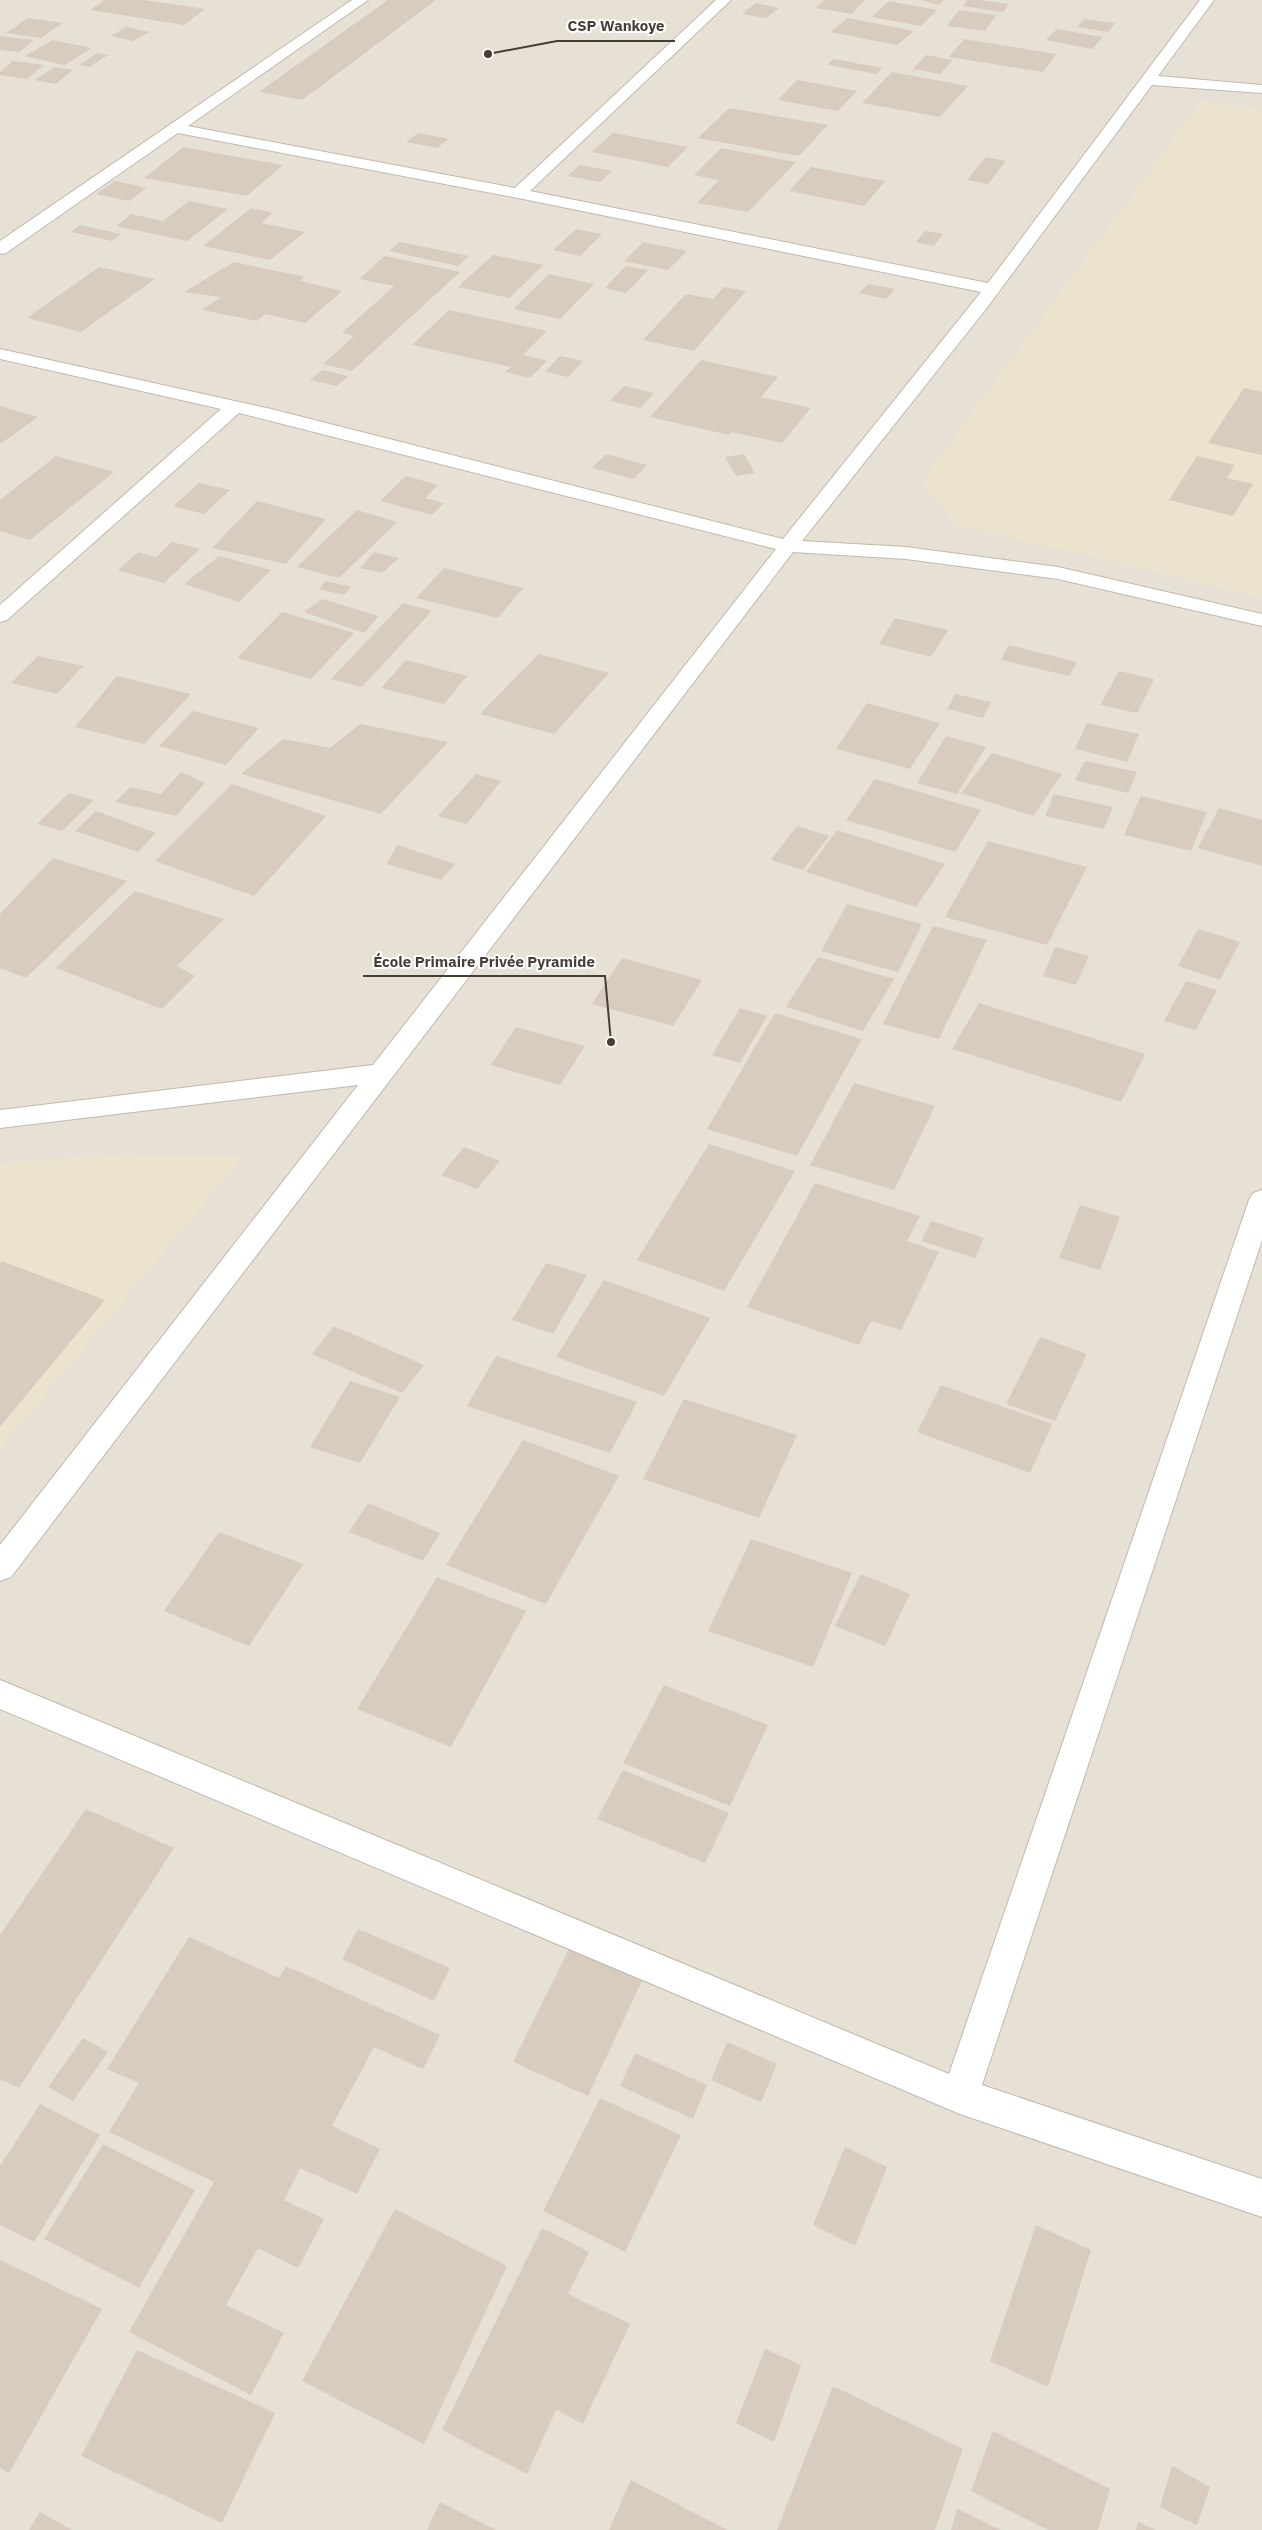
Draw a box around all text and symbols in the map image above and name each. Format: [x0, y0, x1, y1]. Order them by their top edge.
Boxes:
callout: CSP Wankoye [557, 11, 675, 41]
text: CSP Wankoye [567, 16, 665, 35]
callout: École Primaire Privée Pyramide [363, 946, 605, 976]
text: École Primaire Privée Pyramide [373, 952, 595, 971]

